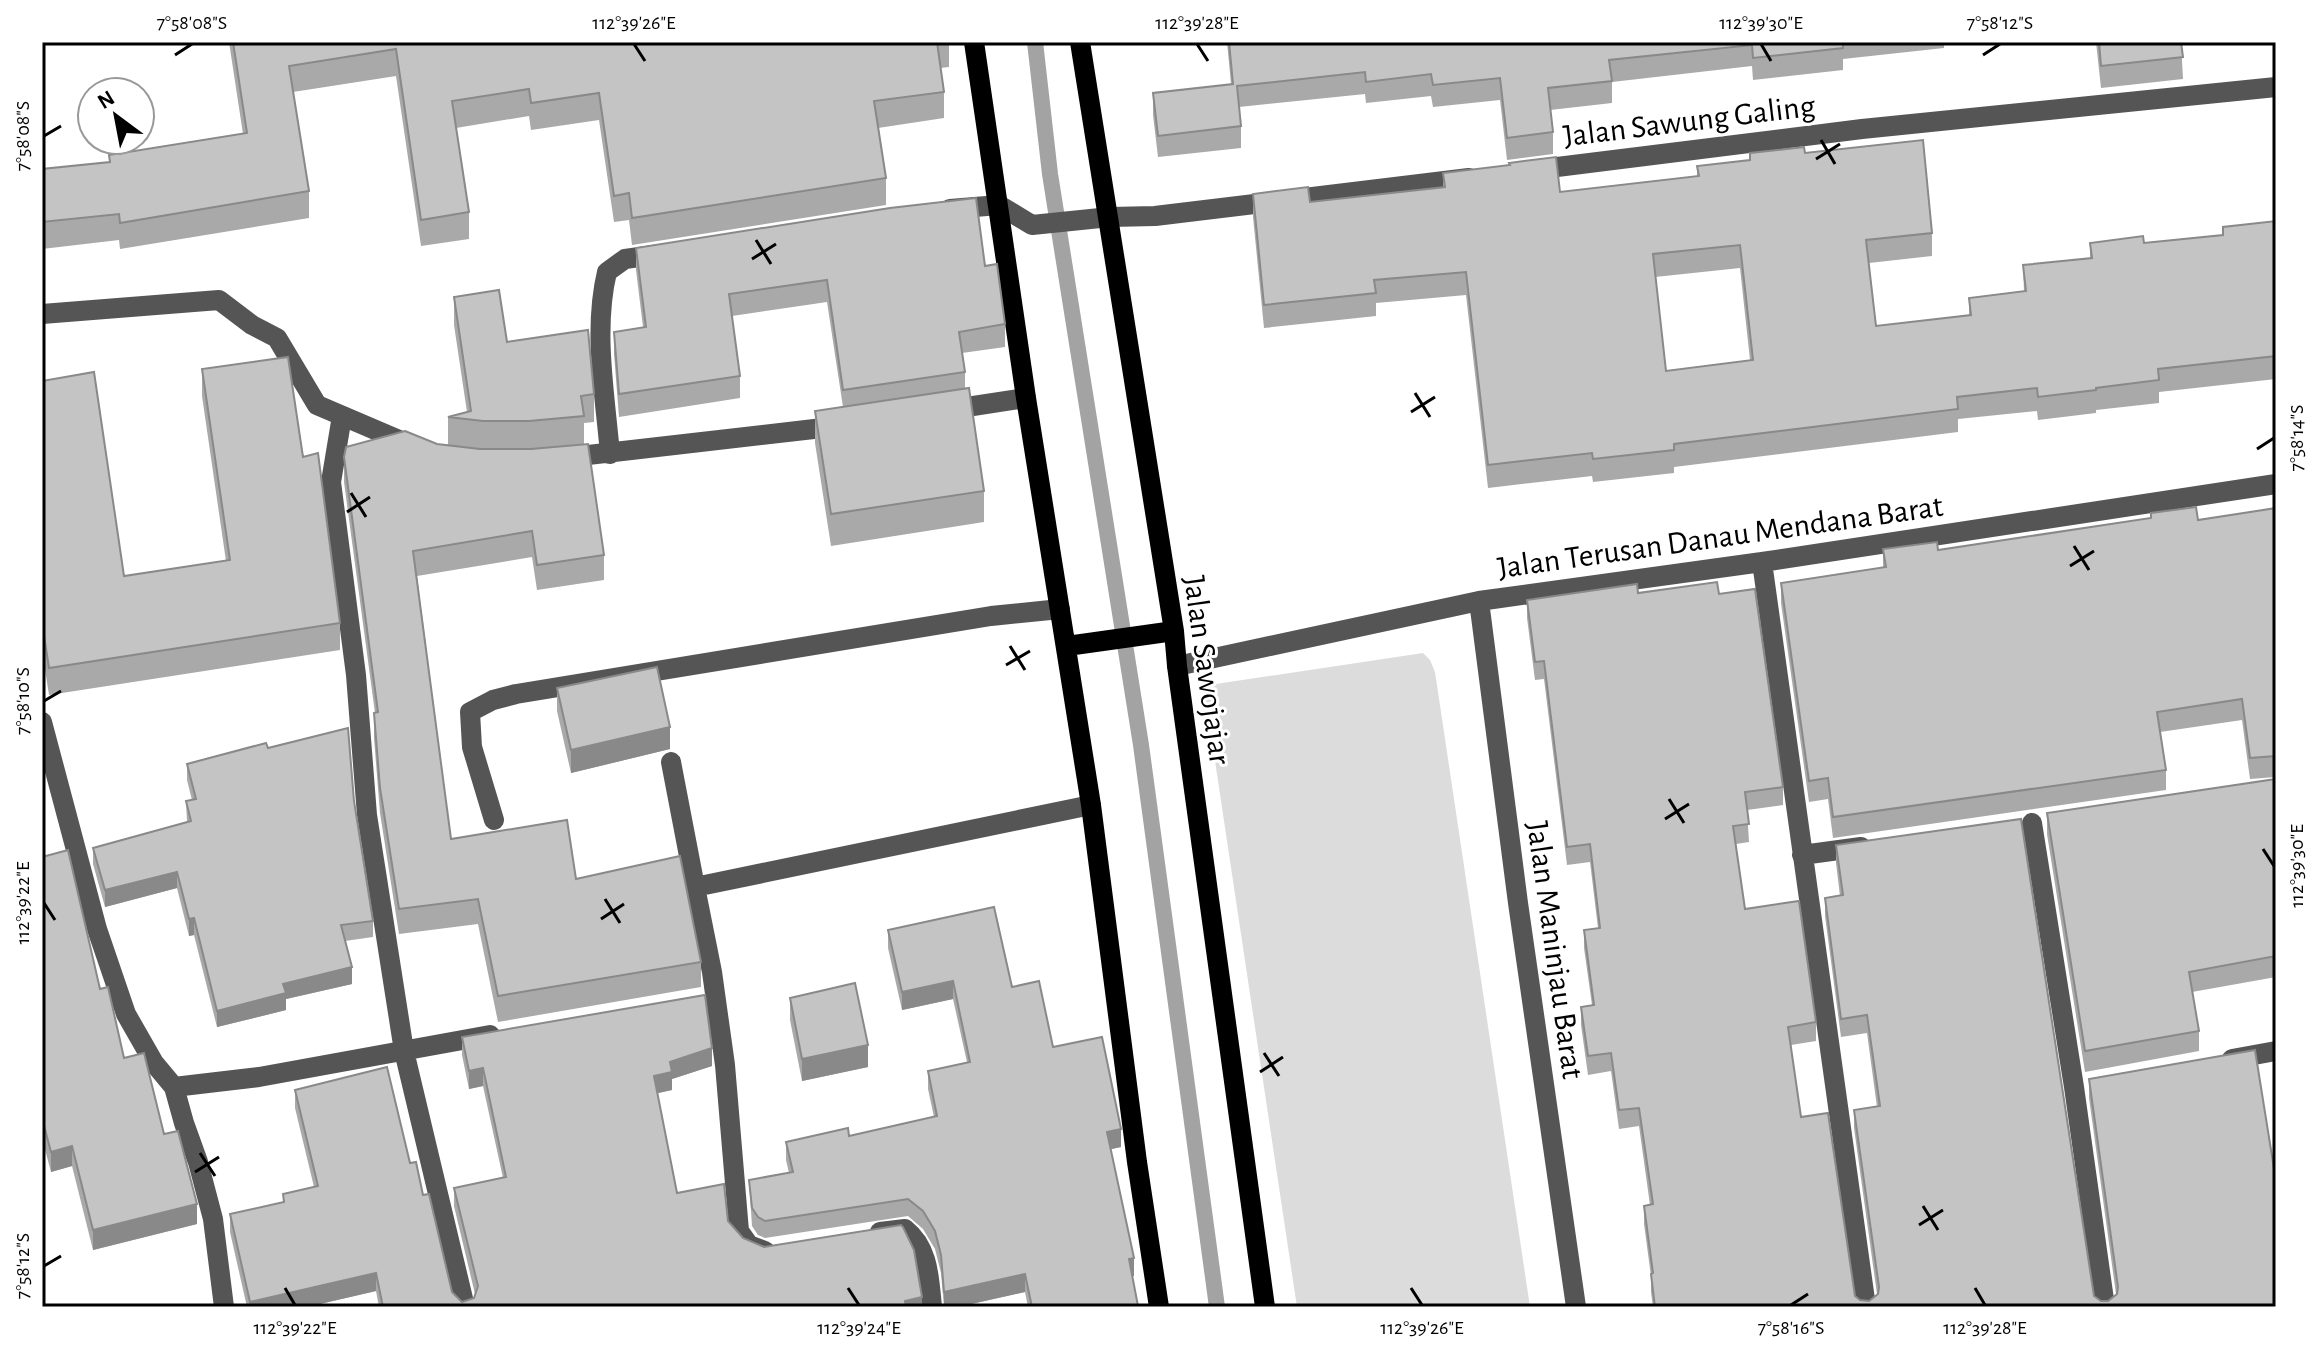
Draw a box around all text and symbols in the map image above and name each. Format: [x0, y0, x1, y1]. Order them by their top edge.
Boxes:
text: 7°58'08"S [157, 13, 227, 33]
text: 112°39'26"E [592, 13, 676, 33]
text: 112°39'28"E [1155, 13, 1239, 33]
text: 112°39'30"E [1719, 13, 1803, 33]
text: 7°58'12"S [1967, 13, 2033, 33]
north arrow [76, 76, 156, 156]
text: N [94, 87, 118, 113]
street label: Jalan Sawung Galing [1561, 90, 1817, 152]
text: 7°58'08"S [13, 101, 33, 171]
text: 7°58'14"S [2287, 405, 2307, 471]
street label: Jalan Terusan Danau Mendana Barat [1495, 490, 1945, 584]
street label: Jalan Sawojajar [1178, 574, 1236, 767]
text: 7°58'10"S [13, 667, 33, 735]
street label: Jalan Maninjau Barat [1521, 819, 1589, 1081]
text: 112°39'30"E [2287, 824, 2307, 908]
text: 112°39'22"E [13, 861, 33, 945]
text: 7°58'12"S [13, 1233, 33, 1299]
text: 112°39'22"E [253, 1318, 337, 1338]
text: 112°39'24"E [817, 1318, 901, 1338]
text: 112°39'26"E [1380, 1318, 1464, 1338]
text: 7°58'16"S [1758, 1318, 1824, 1338]
text: 112°39'28"E [1943, 1318, 2027, 1338]

